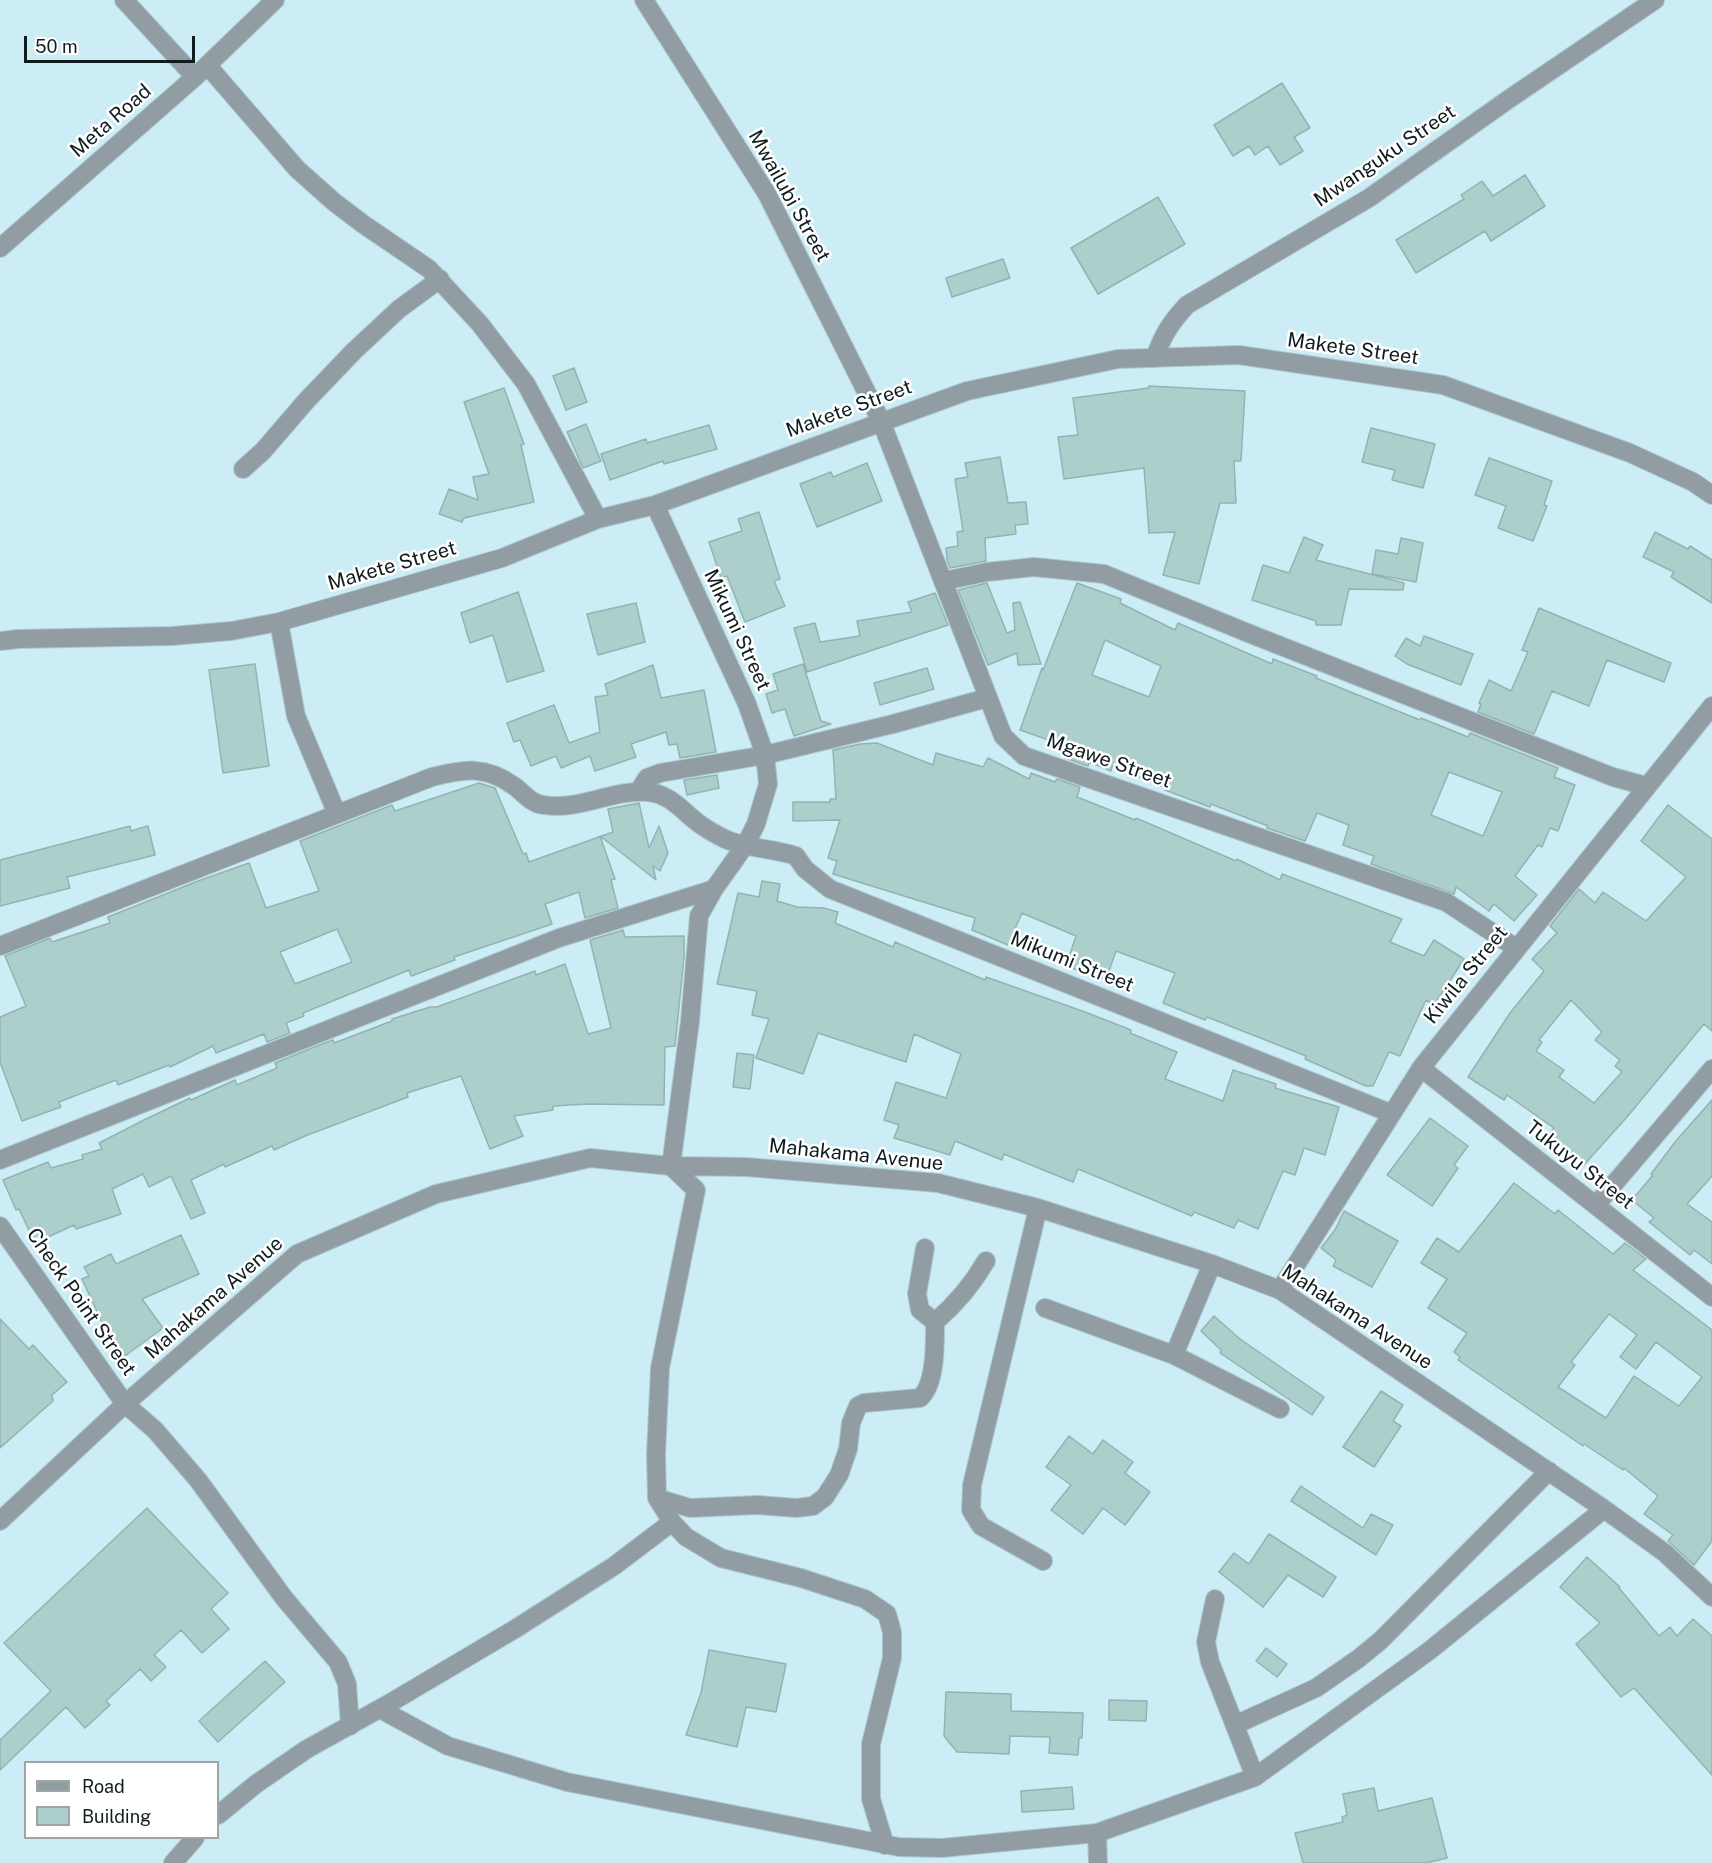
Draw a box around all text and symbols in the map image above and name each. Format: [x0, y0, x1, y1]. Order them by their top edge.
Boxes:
scale bar [27, 24, 198, 62]
text: 50 m [35, 36, 78, 57]
street label: Meta Road [66, 79, 156, 163]
street label: Mwanguku Street [1310, 100, 1460, 212]
street label: Mwailubi Street [743, 126, 835, 266]
street label: Makete Street [1286, 328, 1420, 370]
street label: Makete Street [783, 375, 915, 443]
street label: Makete Street [325, 536, 459, 596]
street label: Mikumi Street [698, 566, 776, 694]
street label: Mgawe Street [1043, 728, 1175, 794]
street label: Kiwila Street [1419, 921, 1513, 1029]
street label: Mikumi Street [1007, 926, 1137, 998]
street label: Tukuyu Street [1521, 1115, 1639, 1215]
street label: Mahakama Avenue [768, 1134, 944, 1176]
street label: Check Point Street [21, 1224, 141, 1380]
street label: Mahakama Avenue [140, 1231, 288, 1365]
street label: Mahakama Avenue [1277, 1259, 1437, 1375]
legend [24, 1761, 219, 1839]
text: Road [82, 1776, 125, 1797]
text: Building [82, 1806, 151, 1827]

